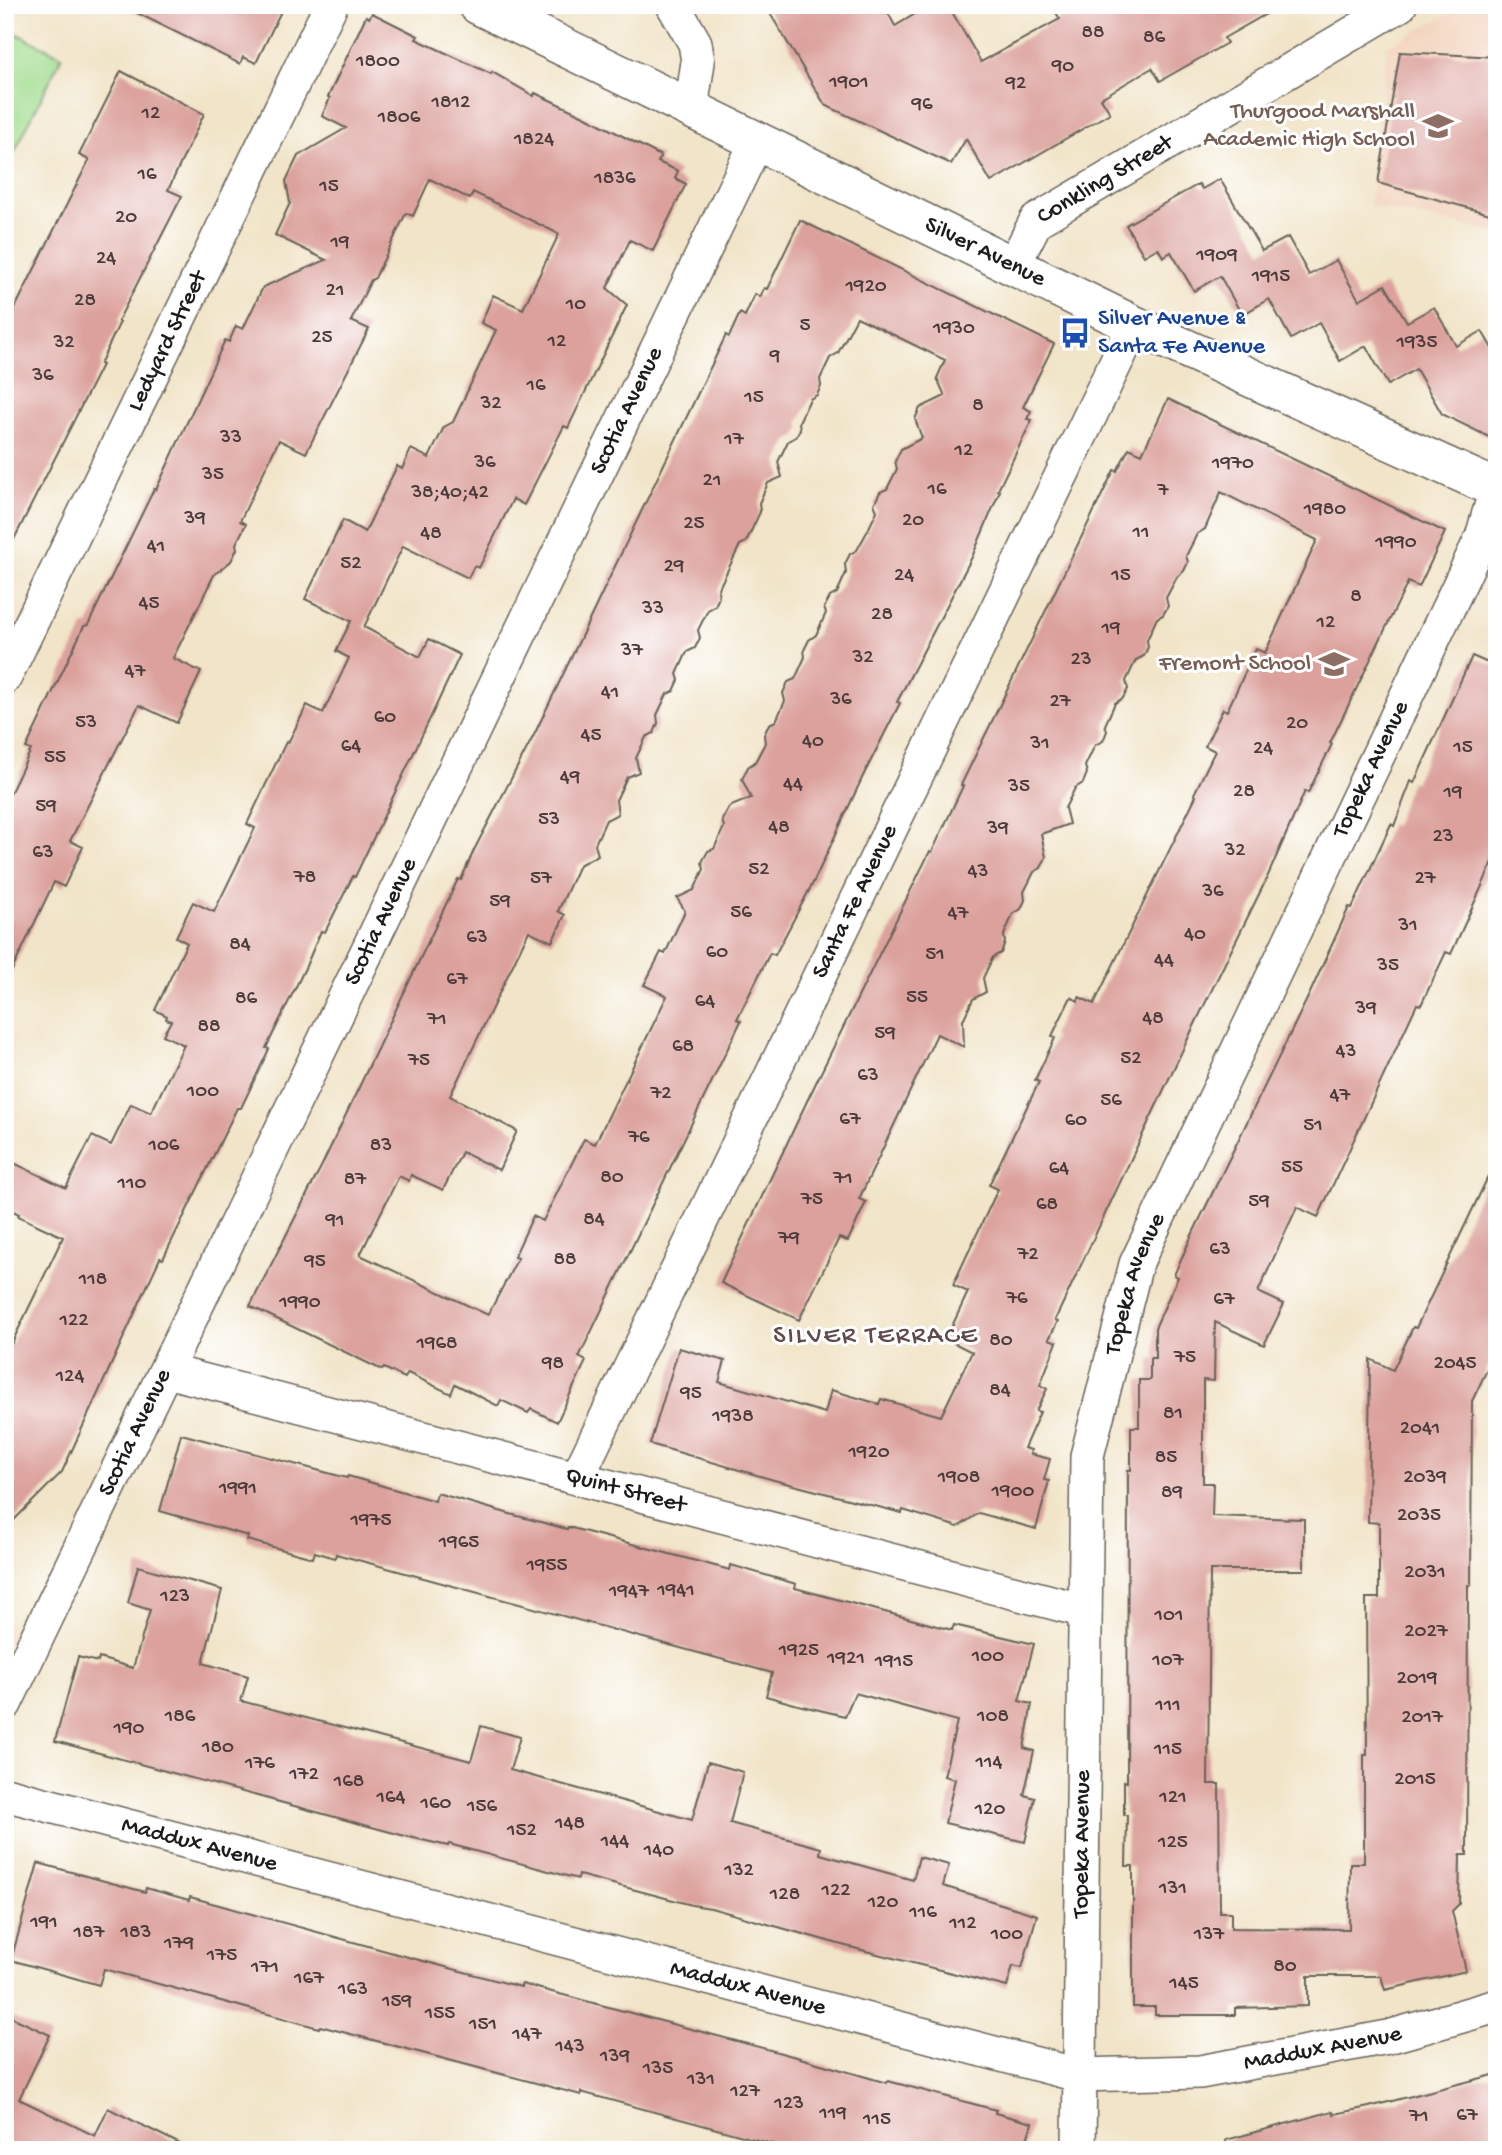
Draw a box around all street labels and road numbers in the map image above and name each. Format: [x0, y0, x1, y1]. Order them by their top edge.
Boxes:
street label: Conkling Street [1032, 127, 1180, 231]
street label: Silver Avenue [920, 211, 1051, 294]
street label: Ledyard Street [121, 264, 215, 416]
street label: Scotia Avenue [584, 342, 670, 479]
street label: Topeka Avenue [1326, 696, 1417, 844]
street label: Santa Fe Avenue [806, 820, 905, 983]
street label: Scotia Avenue [338, 853, 425, 990]
street label: Topeka Avenue [1098, 1208, 1173, 1360]
street label: Scotia Avenue [93, 1364, 179, 1501]
street label: Quint Street [562, 1461, 691, 1521]
street label: Topeka Avenue [1067, 1769, 1098, 1920]
street label: Maddux Avenue [118, 1811, 281, 1879]
street label: Maddux Avenue [667, 1954, 830, 2023]
street label: Maddux Avenue [1241, 2019, 1406, 2078]

